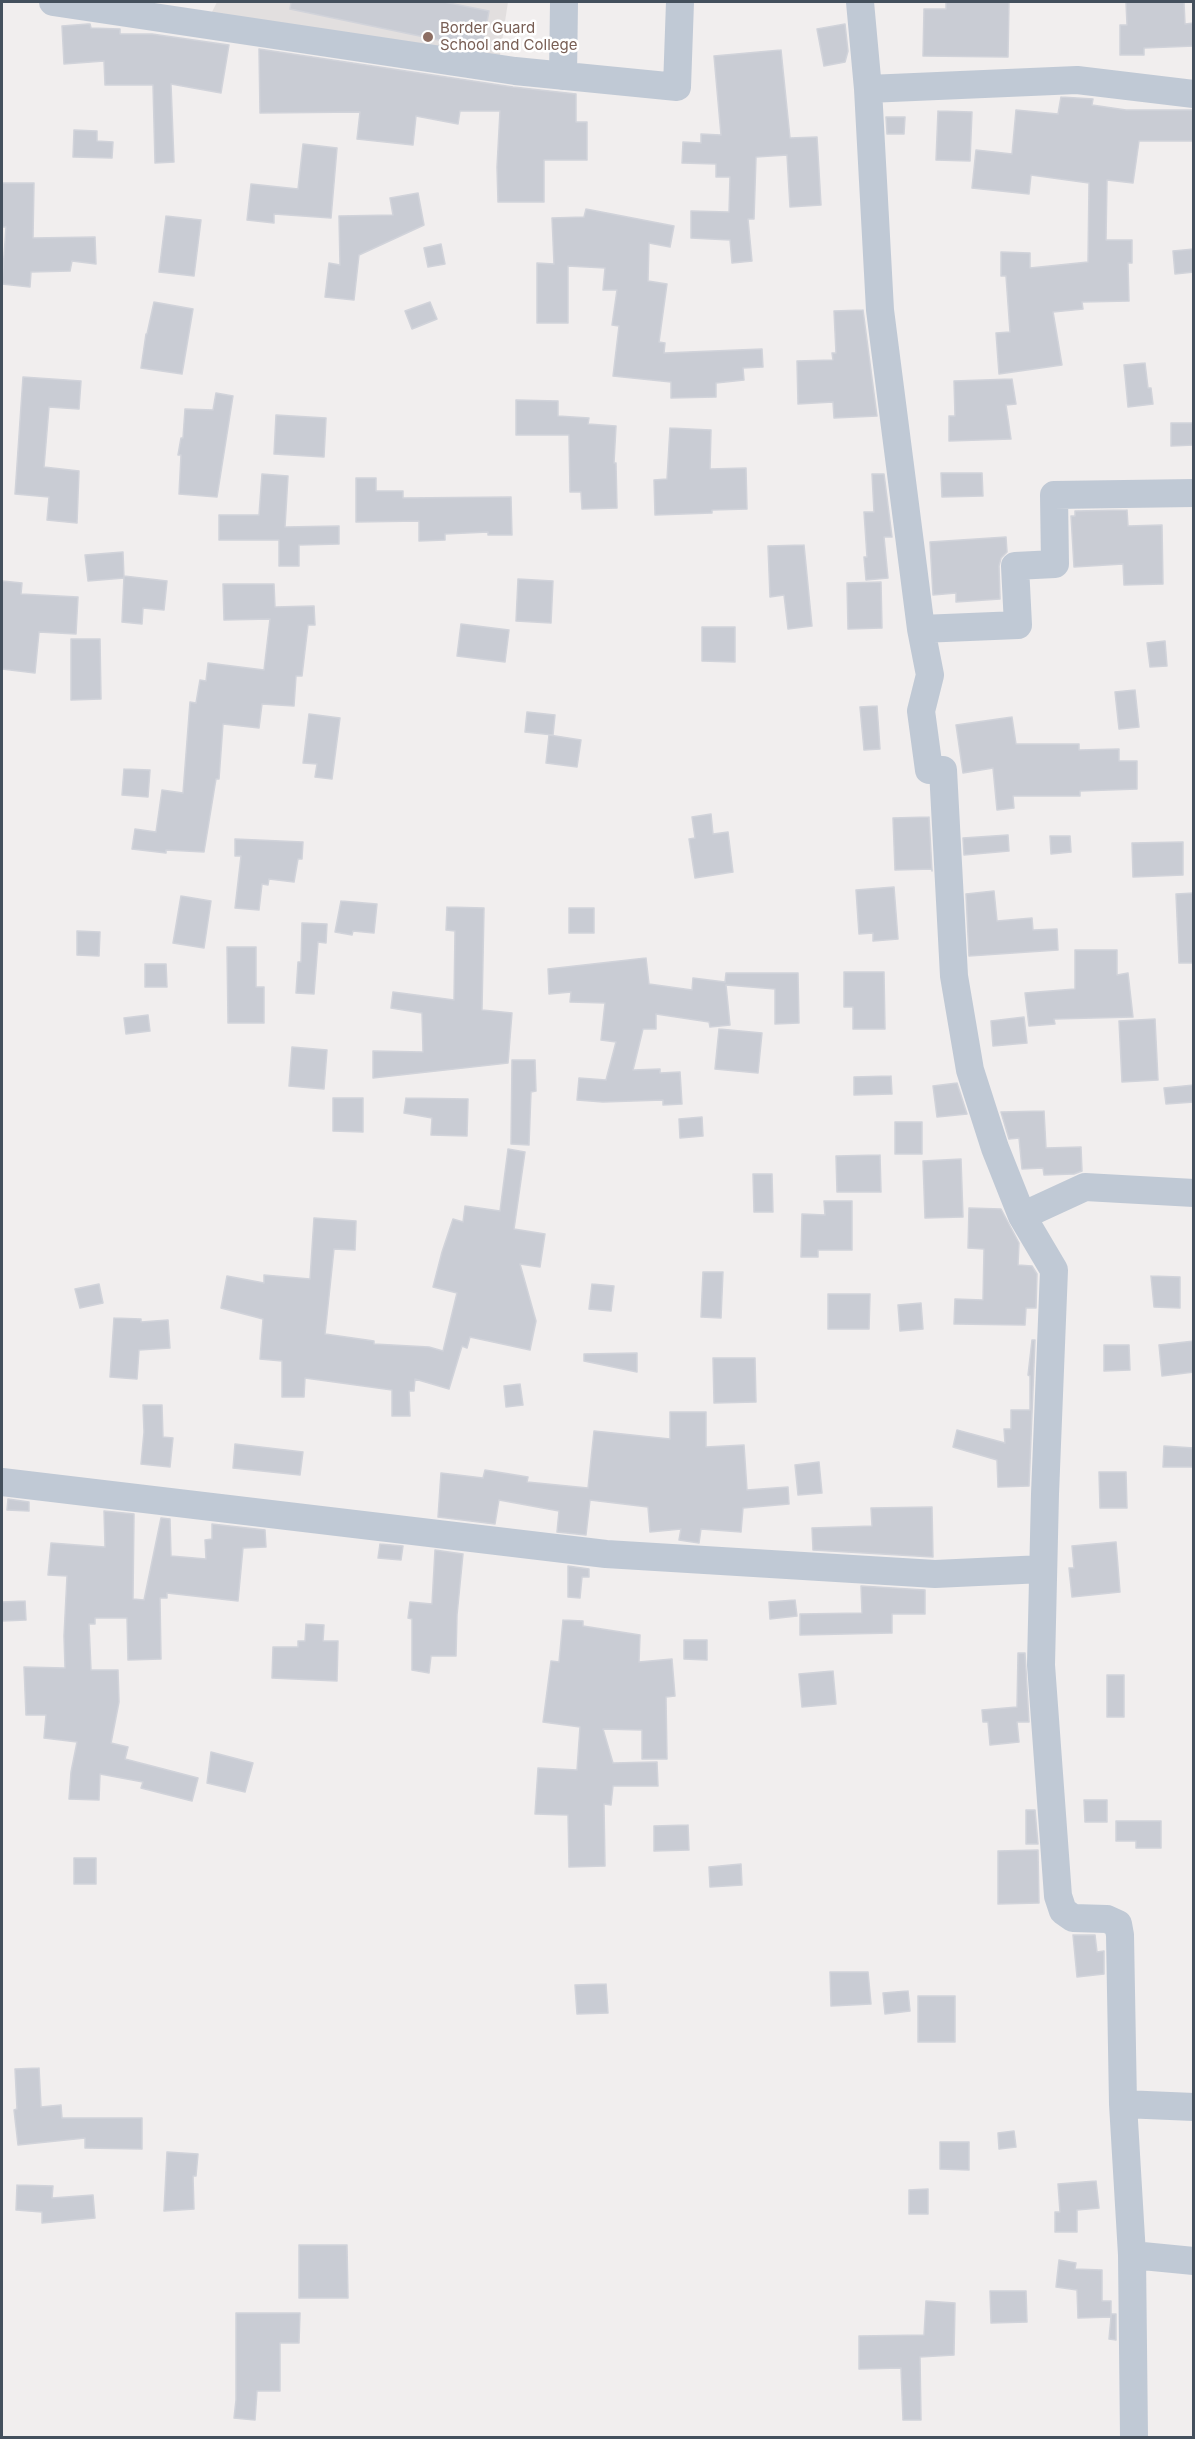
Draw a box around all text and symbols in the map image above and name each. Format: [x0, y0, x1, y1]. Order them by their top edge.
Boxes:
place label: Border Guard School and College [440, 19, 577, 54]
marker: Border Guard School and College [421, 30, 435, 44]

